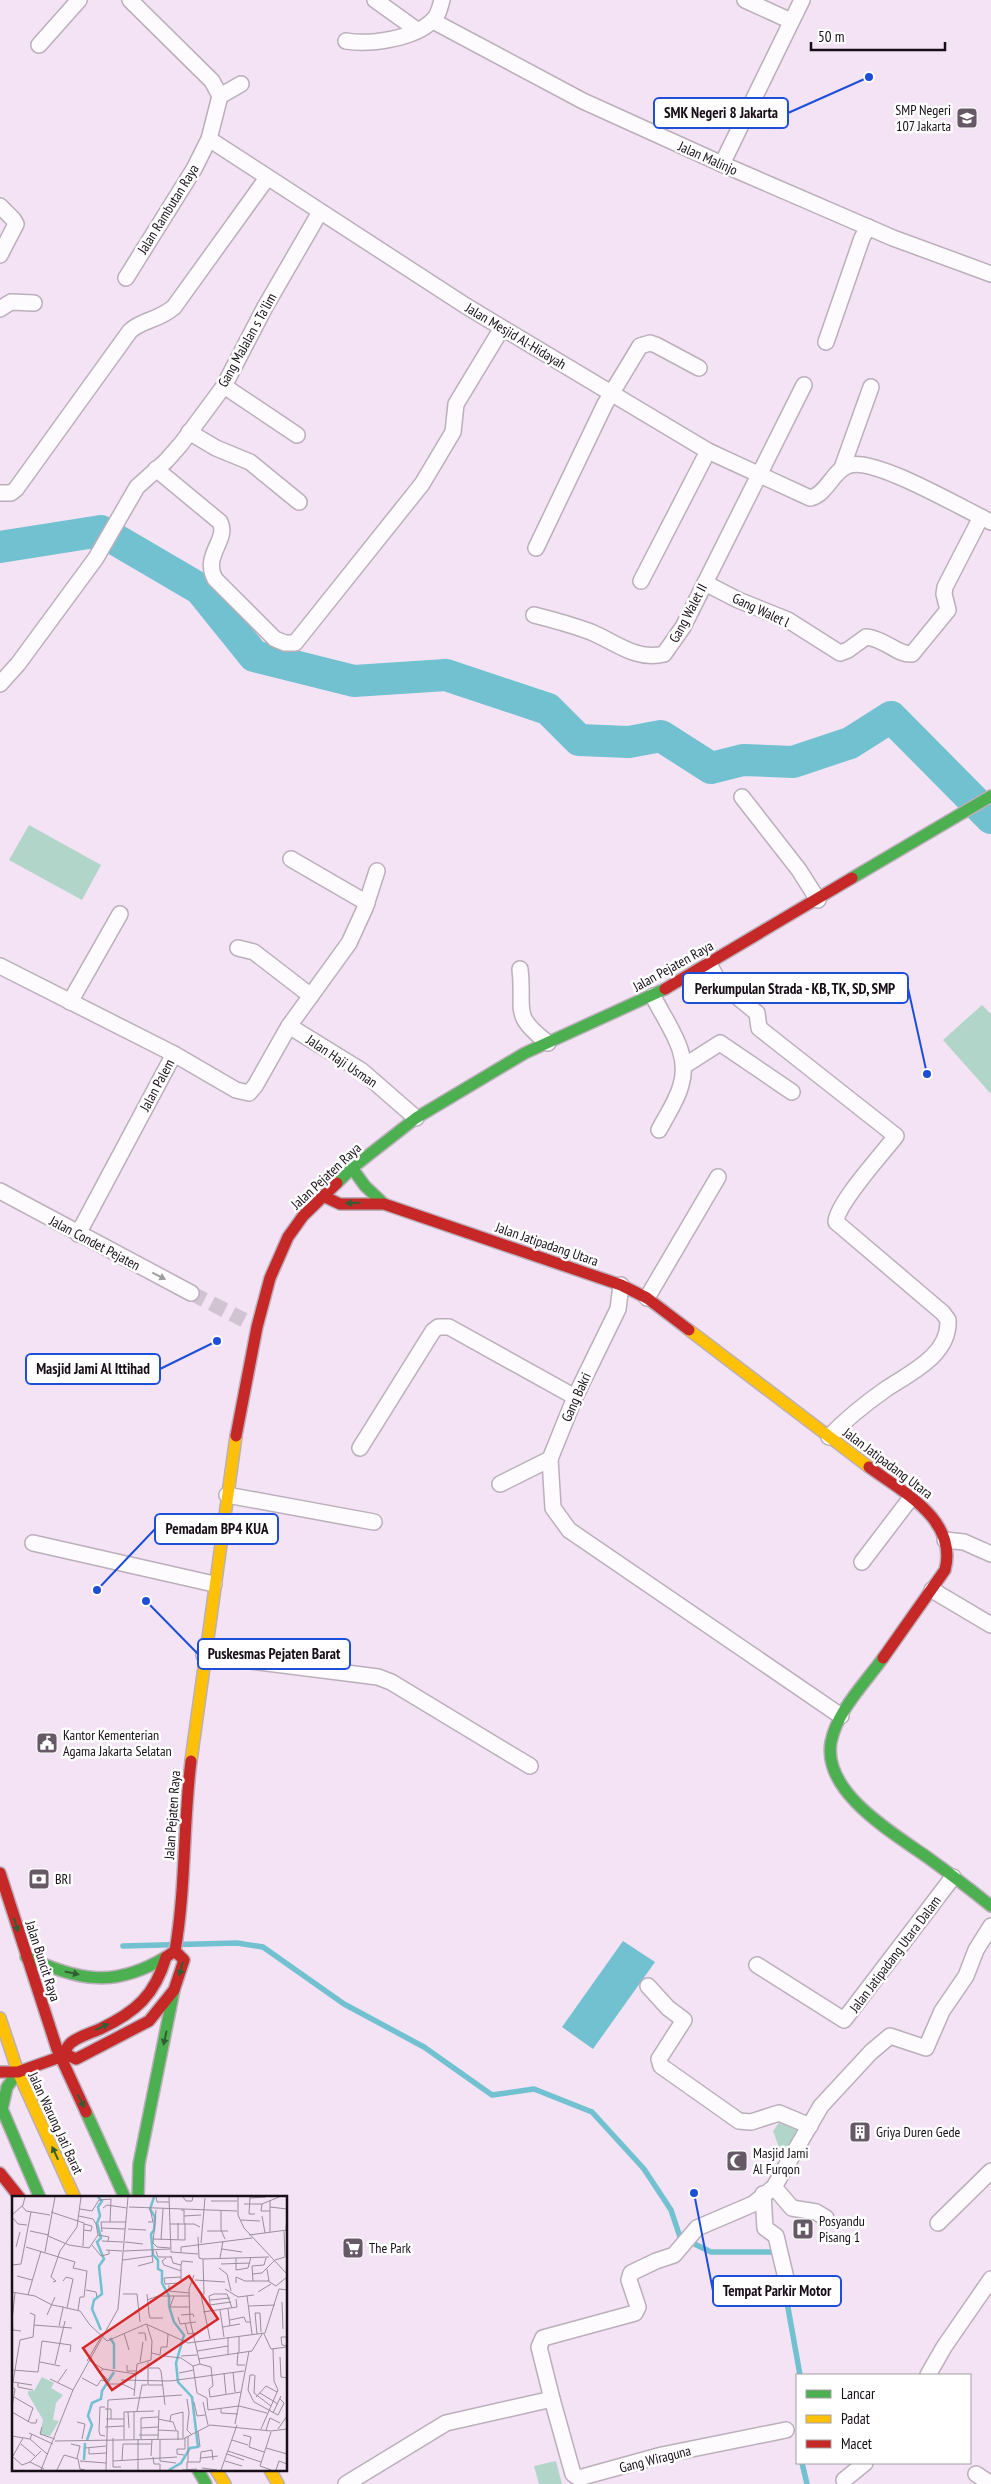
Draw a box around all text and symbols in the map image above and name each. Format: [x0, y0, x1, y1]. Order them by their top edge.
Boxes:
scale bar [811, 20, 945, 52]
text: 50 m [818, 27, 844, 46]
callout: SMK Negeri 8 Jakarta [654, 98, 788, 128]
place label: SMP Negeri 107 Jakarta [895, 101, 951, 135]
text: SMK Negeri 8 Jakarta [664, 103, 778, 122]
school or university icon: SMP Negeri 107 Jakarta [955, 106, 979, 130]
street label: Jalan Malinjo [675, 137, 740, 179]
street label: Jalan Rambutan Raya [133, 161, 203, 258]
street label: Gang MaJalan s Ta'lim [214, 290, 280, 390]
street label: Jalan Mesjid Al-Hidayah [462, 298, 570, 373]
street label: Gang Walet II [665, 580, 711, 646]
street label: Gang Walet l [730, 589, 793, 631]
street label: Jalan Pejaten Raya [629, 937, 716, 996]
callout: Perkumpulan Strada - KB, TK, SD, SMP [683, 973, 908, 1003]
text: Perkumpulan Strada - KB, TK, SD, SMP [695, 979, 895, 998]
street label: Jalan Haji Usman [302, 1030, 381, 1091]
street label: Jalan Palem [135, 1056, 178, 1115]
street label: Jalan Pejaten Raya [287, 1139, 365, 1214]
one-way arrow [344, 1200, 360, 1208]
street label: Jalan Condet Pejaten [46, 1211, 143, 1274]
street label: Jalan Jatipadang Utara [492, 1218, 601, 1270]
one-way arrow [152, 1272, 166, 1280]
callout: Masjid Jami Al Ittihad [26, 1354, 160, 1384]
text: Masjid Jami Al Ittihad [36, 1359, 150, 1378]
street label: Gang Bakri [557, 1370, 595, 1424]
street label: Jalan Jatipadang Utara [839, 1423, 936, 1503]
callout: Pemadam BP4 KUA [155, 1514, 278, 1544]
text: Pemadam BP4 KUA [166, 1519, 269, 1538]
callout: Puskesmas Pejaten Barat [198, 1639, 350, 1669]
text: Puskesmas Pejaten Barat [208, 1644, 341, 1663]
place label: Kantor Kementerian Agama Jakarta Selatan [63, 1726, 172, 1760]
public building icon: Kantor Kementerian Agama Jakarta Selatan [35, 1731, 59, 1755]
street label: Jalan Pejaten Raya [160, 1770, 184, 1861]
bank icon: BRI [27, 1867, 51, 1891]
place label: BRI [55, 1870, 72, 1888]
street label: Jalan Jatipadang Utara Dalam [845, 1892, 945, 2017]
street label: Jalan Buncit Raya [21, 1917, 65, 2004]
one-way arrow [13, 1918, 21, 1933]
one-way arrow [177, 1962, 185, 1977]
one-way arrow [65, 1969, 80, 1977]
one-way arrow [95, 2023, 110, 2032]
one-way arrow [161, 2031, 169, 2046]
street label: Jalan Warung Jati Barat [24, 2068, 88, 2177]
one-way arrow [77, 2093, 85, 2108]
building icon: Griya Duren Gede [848, 2120, 872, 2144]
place label: Griya Duren Gede [876, 2123, 960, 2141]
place label: Masjid Jami Al Furqon [753, 2144, 808, 2178]
one-way arrow [50, 2146, 58, 2160]
mosque icon: Masjid Jami Al Furqon [725, 2149, 749, 2173]
inset map [12, 2196, 288, 2472]
place label: Posyandu Pisang 1 [819, 2212, 865, 2246]
hospital icon: Posyandu Pisang 1 [791, 2217, 815, 2241]
supermarket icon: The Park [341, 2236, 365, 2260]
place label: The Park [369, 2239, 412, 2257]
callout: Tempat Parkir Motor [713, 2276, 841, 2306]
text: Tempat Parkir Motor [723, 2281, 832, 2300]
legend [796, 2374, 971, 2464]
text: Lancar [841, 2384, 876, 2403]
text: Padat [841, 2409, 870, 2428]
text: Macet [841, 2434, 872, 2453]
street label: Gang Wiraguna [617, 2441, 693, 2477]

